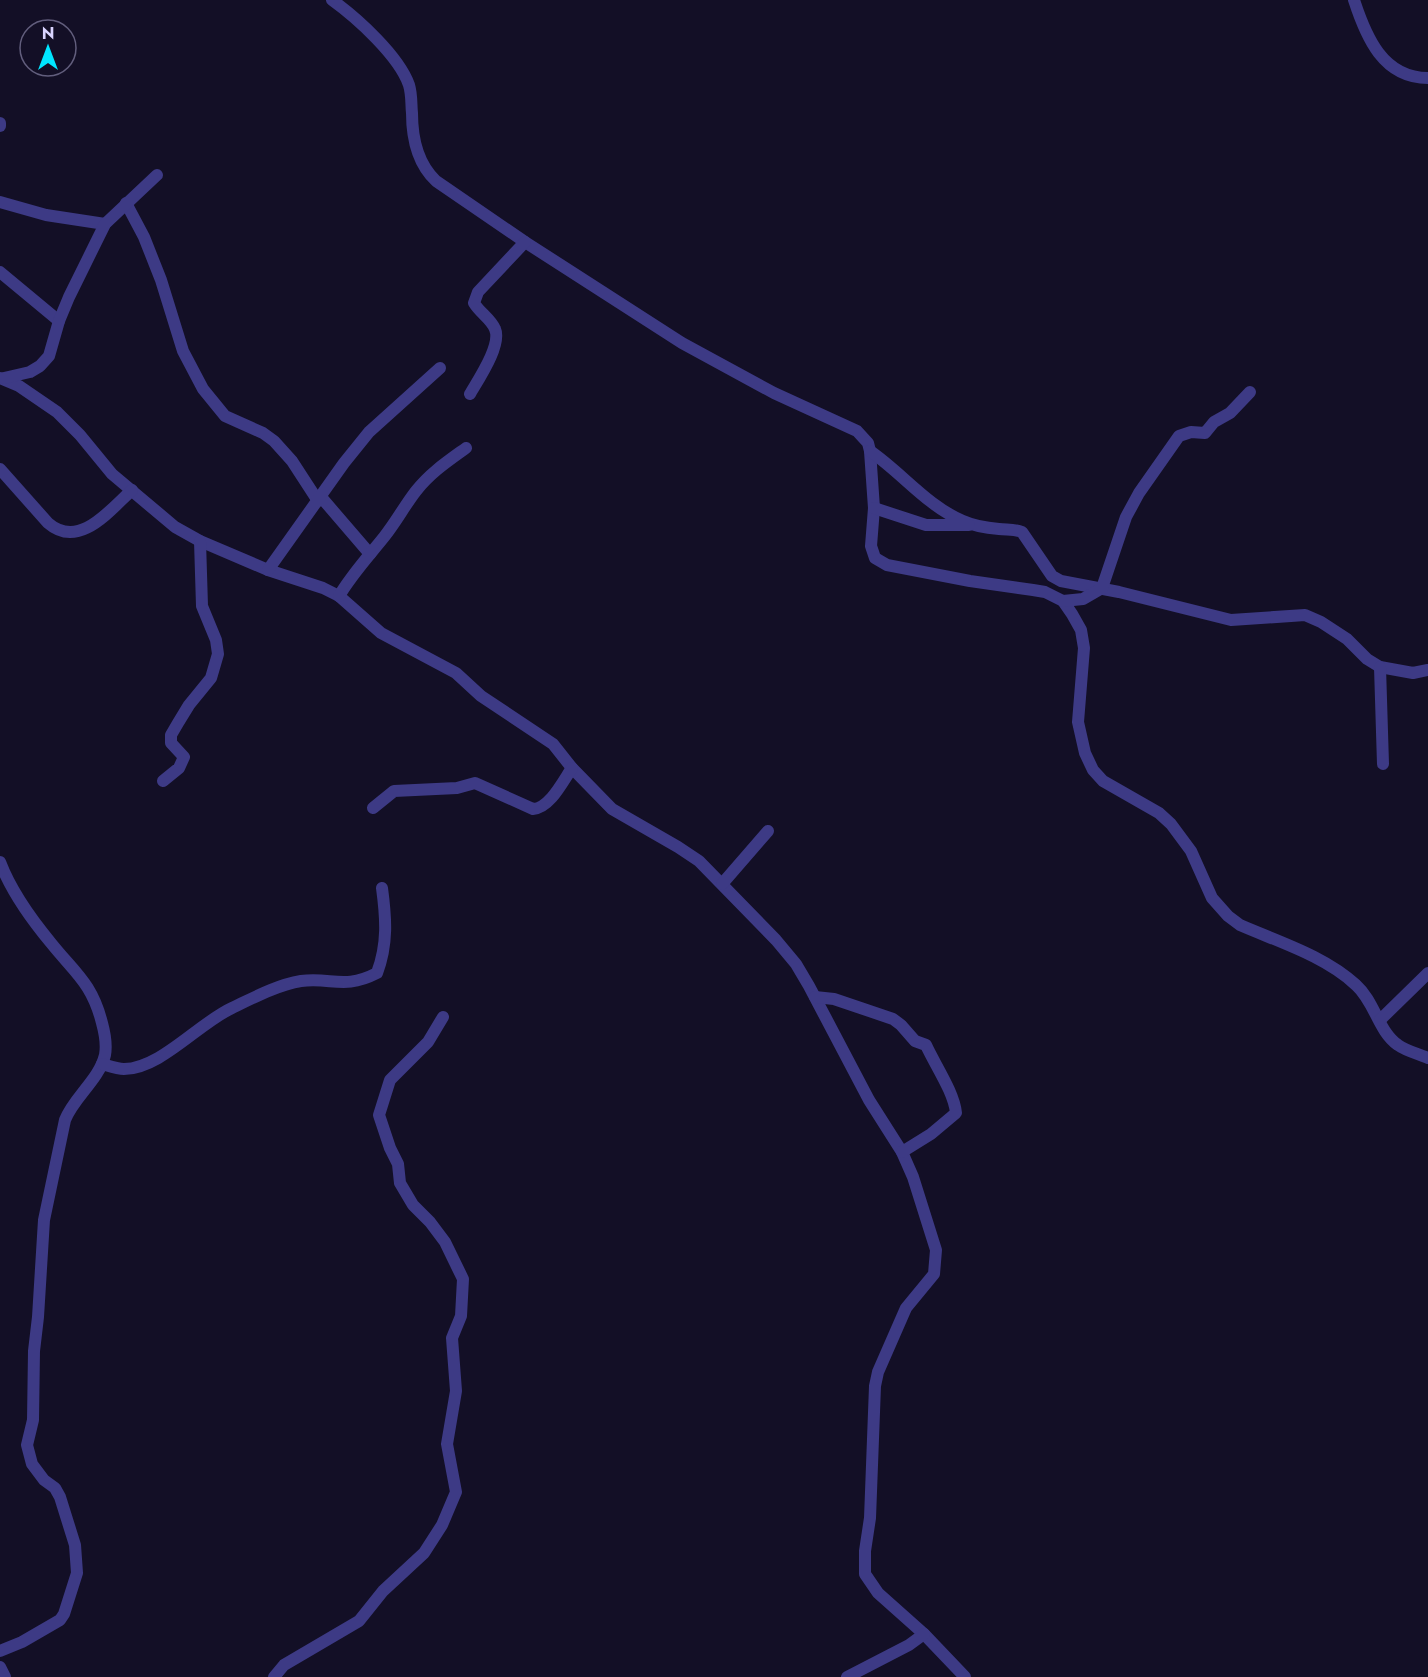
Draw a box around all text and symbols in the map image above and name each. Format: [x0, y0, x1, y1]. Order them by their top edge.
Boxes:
north arrow [18, 18, 78, 78]
text: N [42, 22, 54, 45]

